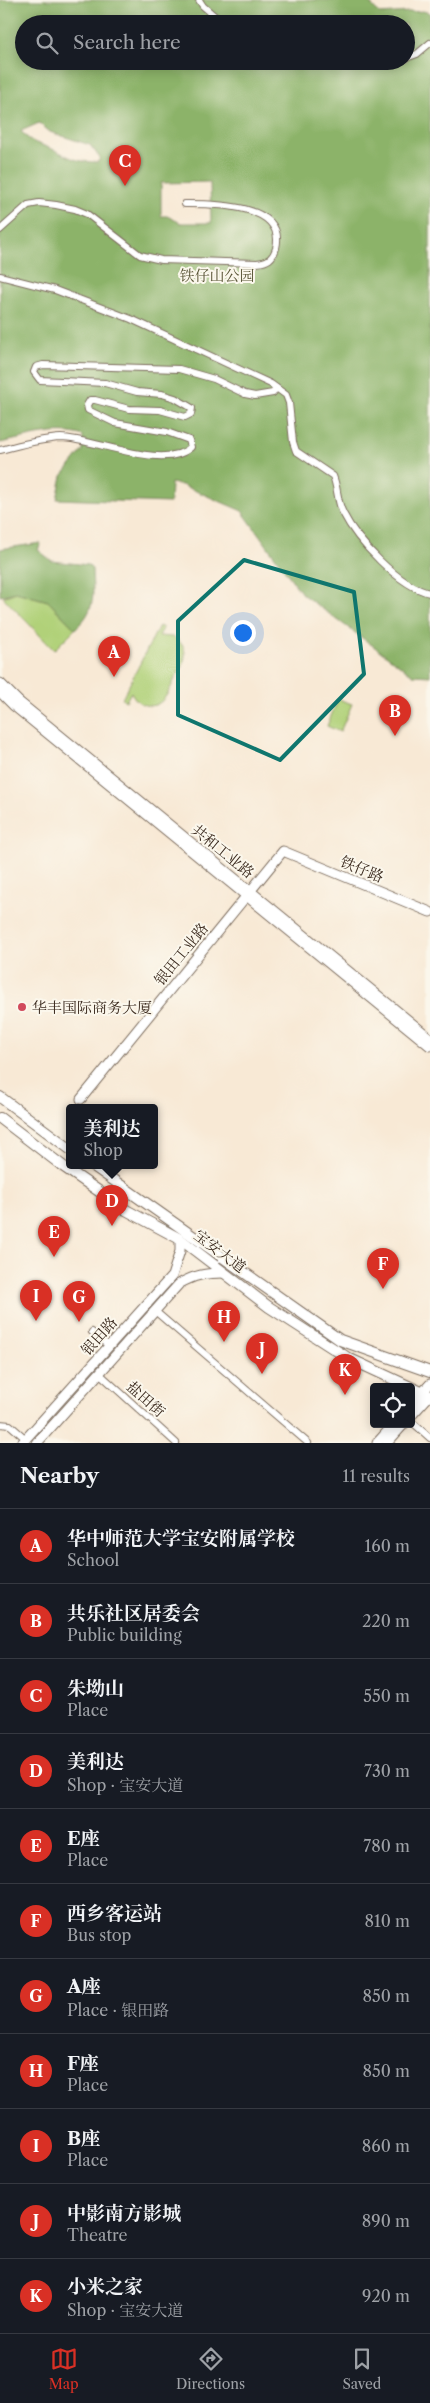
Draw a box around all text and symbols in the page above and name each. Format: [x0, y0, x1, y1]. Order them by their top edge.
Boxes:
search box [15, 15, 415, 70]
icon: search [33, 29, 61, 57]
text: Search here [73, 31, 181, 54]
pin: C [109, 145, 141, 186]
park label: 铁仔山公园 [179, 266, 255, 285]
your location [230, 620, 256, 646]
pin: A [98, 636, 130, 677]
pin: B [379, 695, 411, 736]
street label: 共和工业路 [188, 820, 258, 882]
street label: 铁仔路 [338, 852, 386, 886]
street label: 银田工业路 [150, 919, 212, 989]
place label: 华丰国际商务大厦 [32, 998, 152, 1017]
marker: 华丰国际商务大厦 [16, 1001, 28, 1013]
popup [66, 1104, 158, 1169]
text: 美利达 [83, 1117, 141, 1140]
text: Shop [83, 1140, 123, 1160]
pin: D [96, 1185, 128, 1226]
pin: E [38, 1216, 70, 1257]
street label: 宝安大道 [190, 1225, 250, 1277]
pin: F [367, 1248, 399, 1289]
pin: I [20, 1280, 52, 1321]
pin: G [63, 1281, 95, 1322]
pin: H [208, 1301, 240, 1342]
street label: 银田路 [77, 1313, 121, 1359]
pin: J [246, 1333, 278, 1374]
pin: K [329, 1354, 361, 1395]
street label: 盐田街 [123, 1377, 169, 1421]
map controls [370, 1383, 415, 1428]
button: locate [370, 1383, 415, 1428]
text: Nearby [20, 1463, 99, 1488]
text: 11 results [343, 1466, 410, 1486]
text: 华中师范大学宝安附属学校 [67, 1527, 295, 1550]
text: A [30, 1536, 42, 1556]
text: 160 m [365, 1536, 410, 1556]
text: School [67, 1550, 119, 1570]
text: 共乐社区居委会 [67, 1602, 200, 1625]
text: B [30, 1611, 42, 1631]
text: 220 m [362, 1611, 410, 1631]
text: Public building [67, 1625, 182, 1645]
text: 朱坳山 [67, 1677, 124, 1700]
text: C [30, 1686, 42, 1706]
text: 550 m [363, 1686, 410, 1706]
text: Place [67, 1700, 108, 1720]
text: 美利达 [67, 1750, 124, 1773]
text: D [29, 1761, 43, 1781]
text: 730 m [364, 1761, 410, 1781]
text: Shop · 宝安大道 [67, 1775, 183, 1795]
text: E座 [67, 1827, 100, 1850]
text: E [30, 1836, 42, 1856]
text: 780 m [363, 1836, 410, 1856]
text: Place [67, 1850, 108, 1870]
text: 西乡客运站 [67, 1902, 162, 1925]
text: F [31, 1911, 41, 1931]
text: 810 m [364, 1911, 410, 1931]
text: Bus stop [67, 1925, 131, 1945]
text: A座 [67, 1975, 101, 1998]
text: G [29, 1986, 43, 2006]
text: 850 m [363, 1986, 410, 2006]
text: Place · 银田路 [67, 2000, 169, 2020]
text: F座 [67, 2052, 99, 2075]
text: H [29, 2061, 43, 2081]
text: 850 m [363, 2061, 410, 2081]
text: Place [67, 2075, 108, 2095]
text: B座 [67, 2127, 100, 2150]
text: I [33, 2136, 39, 2156]
text: 860 m [362, 2136, 410, 2156]
text: Place [67, 2150, 108, 2170]
text: 中影南方影城 [67, 2202, 181, 2225]
text: J [33, 2211, 39, 2231]
text: 890 m [362, 2211, 410, 2231]
text: Theatre [67, 2225, 128, 2245]
text: 小米之家 [67, 2275, 143, 2298]
text: K [30, 2286, 42, 2306]
text: 920 m [362, 2286, 410, 2306]
text: Shop · 宝安大道 [67, 2300, 183, 2320]
tab: Map [49, 2345, 79, 2393]
tab: Directions [176, 2345, 245, 2393]
tab: Saved [342, 2345, 381, 2393]

